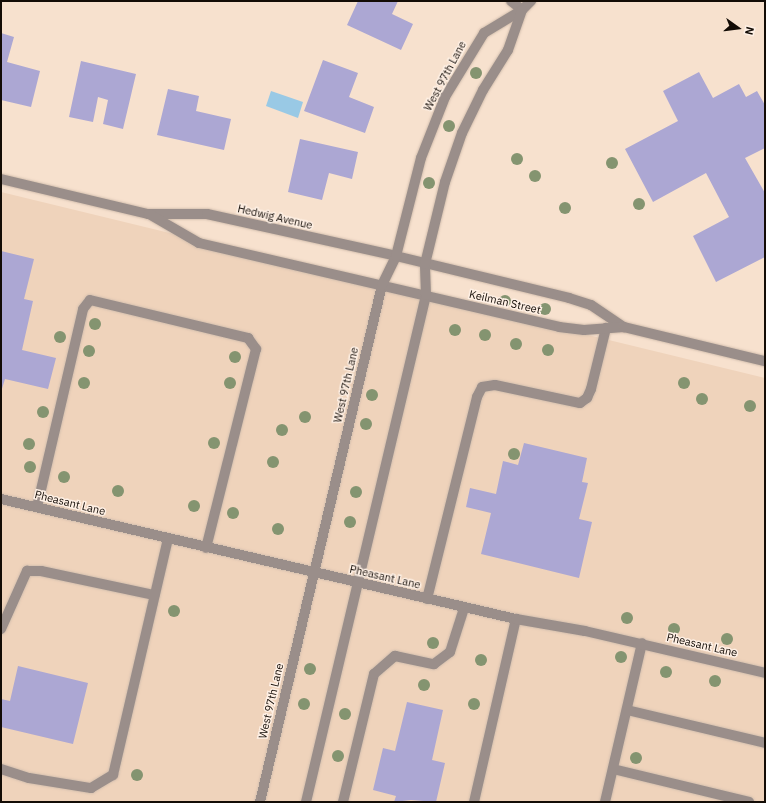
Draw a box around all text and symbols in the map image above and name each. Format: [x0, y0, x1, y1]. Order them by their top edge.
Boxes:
north arrow [718, 8, 758, 48]
text: N [742, 25, 757, 36]
street label: West 97th Lane [421, 39, 469, 113]
street label: Hedwig Avenue [236, 202, 314, 232]
street label: Keilman Street [468, 287, 542, 317]
street label: West 97th Lane [331, 346, 361, 424]
street label: Pheasant Lane [33, 488, 107, 518]
street label: Pheasant Lane [348, 562, 422, 592]
street label: Pheasant Lane [665, 630, 739, 660]
street label: West 97th Lane [256, 662, 286, 740]

